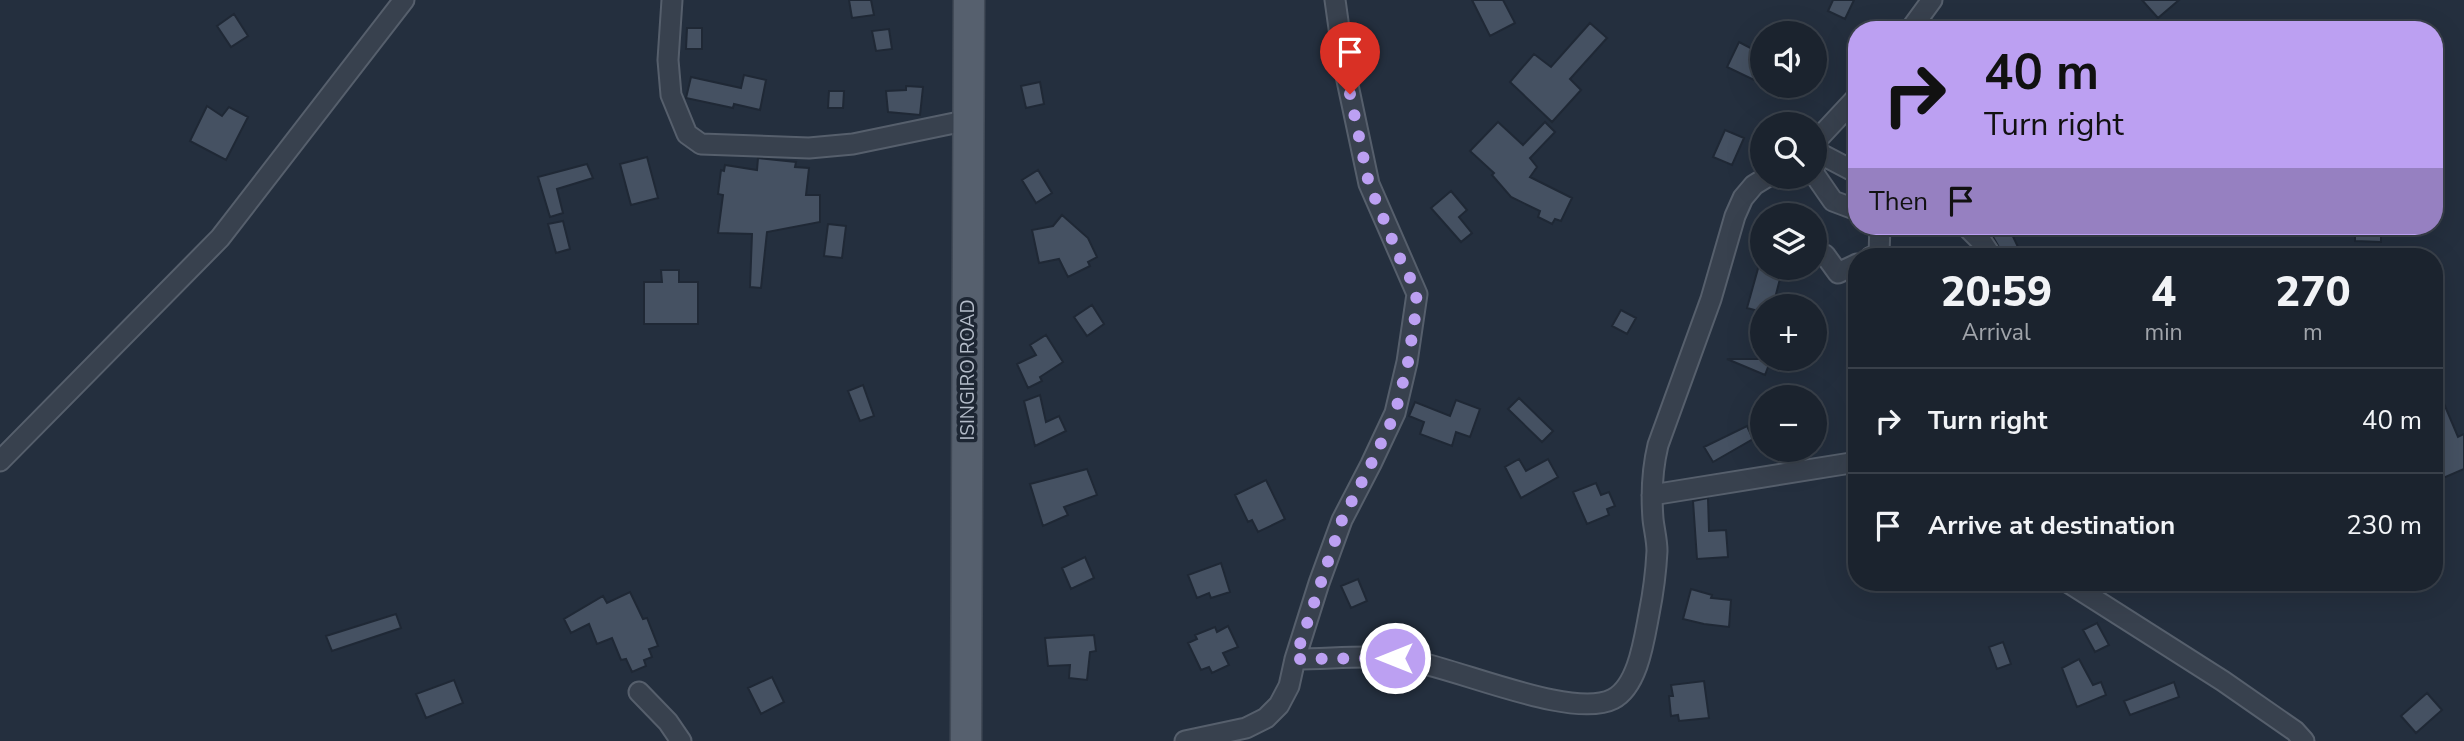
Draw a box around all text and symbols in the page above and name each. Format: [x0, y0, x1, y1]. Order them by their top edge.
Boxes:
map controls [1750, 21, 1827, 462]
button: sound [1750, 21, 1827, 98]
pin [1320, 22, 1380, 94]
icon: arrive [1331, 33, 1369, 71]
text: 40 m [1984, 39, 2099, 106]
icon: right [1869, 49, 1960, 140]
text: Turn right [1984, 103, 2124, 146]
button: search [1750, 112, 1827, 189]
icon: arrive [1942, 182, 1980, 220]
text: Then [1869, 184, 1928, 219]
button: layers [1750, 203, 1827, 280]
text: 20:59 [1940, 264, 2052, 321]
text: 4 [2151, 264, 2176, 321]
text: 270 [2275, 264, 2351, 321]
button: + [1750, 294, 1827, 371]
street label: ISINGIRO ROAD [955, 299, 981, 441]
text: Arrival [1962, 317, 2031, 348]
text: min [2145, 317, 2183, 348]
text: m [2303, 317, 2323, 348]
button: − [1750, 385, 1827, 462]
icon: right [1869, 402, 1907, 440]
text: Turn right [1928, 403, 2047, 438]
text: 40 m [2362, 403, 2422, 438]
icon: arrive [1869, 507, 1907, 545]
text: Arrive at destination [1928, 508, 2175, 543]
text: 230 m [2346, 508, 2422, 543]
position arrow [1358, 621, 1432, 695]

